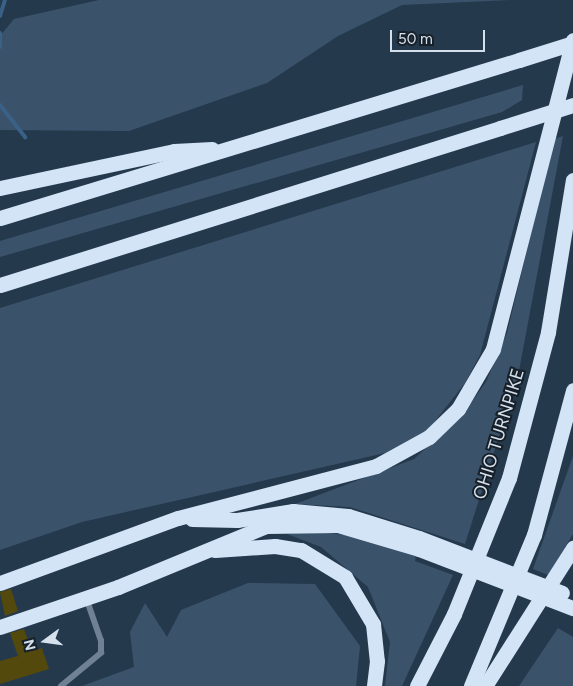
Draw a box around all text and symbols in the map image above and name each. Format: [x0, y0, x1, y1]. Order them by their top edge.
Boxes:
scale bar [393, 20, 488, 52]
text: 50 m [398, 30, 433, 48]
street label: OHIO TURNPIKE [469, 366, 529, 502]
north arrow [20, 616, 70, 666]
text: N [20, 637, 40, 652]

